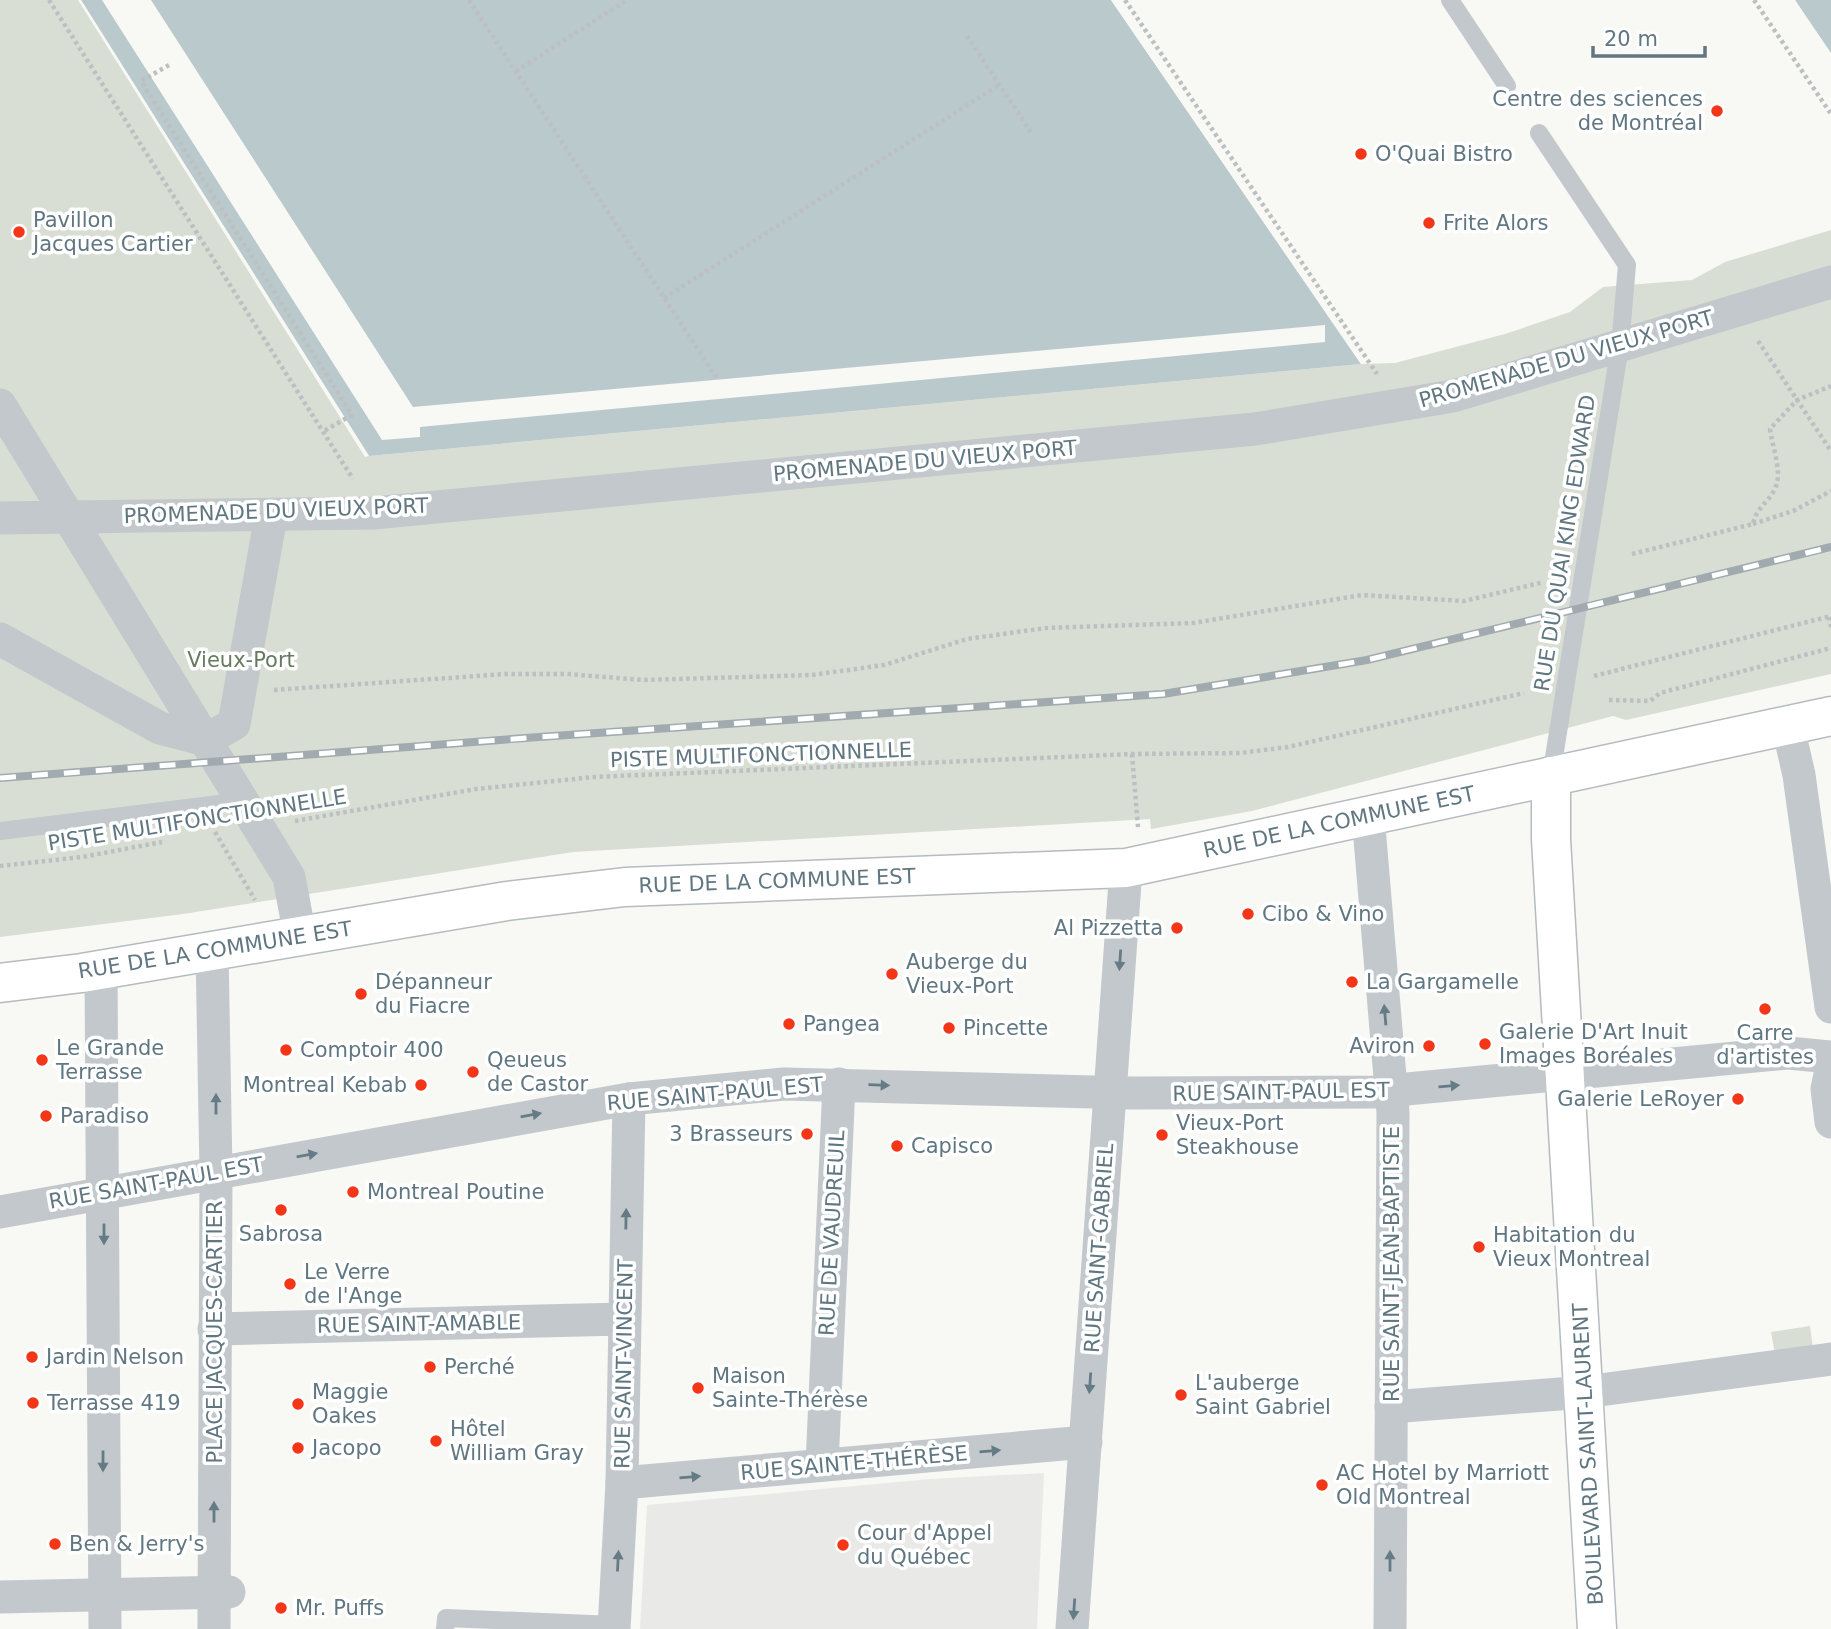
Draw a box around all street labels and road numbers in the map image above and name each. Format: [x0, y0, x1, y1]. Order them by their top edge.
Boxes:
street label: PROMENADE DU VIEUX PORT [1416, 305, 1716, 413]
street label: RUE DU QUAI KING EDWARD [1530, 393, 1600, 693]
street label: PROMENADE DU VIEUX PORT [772, 436, 1078, 486]
street label: PROMENADE DU VIEUX PORT [123, 494, 429, 528]
street label: PISTE MULTIFONCTIONNELLE [610, 738, 912, 772]
street label: RUE DE LA COMMUNE EST [1201, 781, 1477, 863]
street label: PISTE MULTIFONCTIONNELLE [46, 785, 348, 855]
street label: RUE DE LA COMMUNE EST [638, 864, 916, 898]
street label: RUE DE LA COMMUNE EST [76, 916, 354, 984]
street label: RUE SAINT-PAUL EST [606, 1073, 824, 1115]
street label: RUE SAINT-PAUL EST [1172, 1078, 1390, 1106]
street label: RUE SAINT-JEAN-BAPTISTE [1380, 1126, 1404, 1402]
street label: RUE DE VAUDREUIL [815, 1129, 849, 1337]
street label: RUE SAINT-GABRIEL [1080, 1142, 1118, 1354]
street label: RUE SAINT-PAUL EST [47, 1152, 265, 1214]
street label: PLACE JACQUES-CARTIER [203, 1201, 227, 1463]
street label: RUE SAINT-VINCENT [610, 1259, 638, 1469]
street label: BOULEVARD SAINT-LAURENT [1568, 1302, 1608, 1606]
street label: RUE SAINT-AMABLE [317, 1310, 521, 1338]
street label: RUE SAINTE-THÉRÈSE [739, 1440, 969, 1485]

